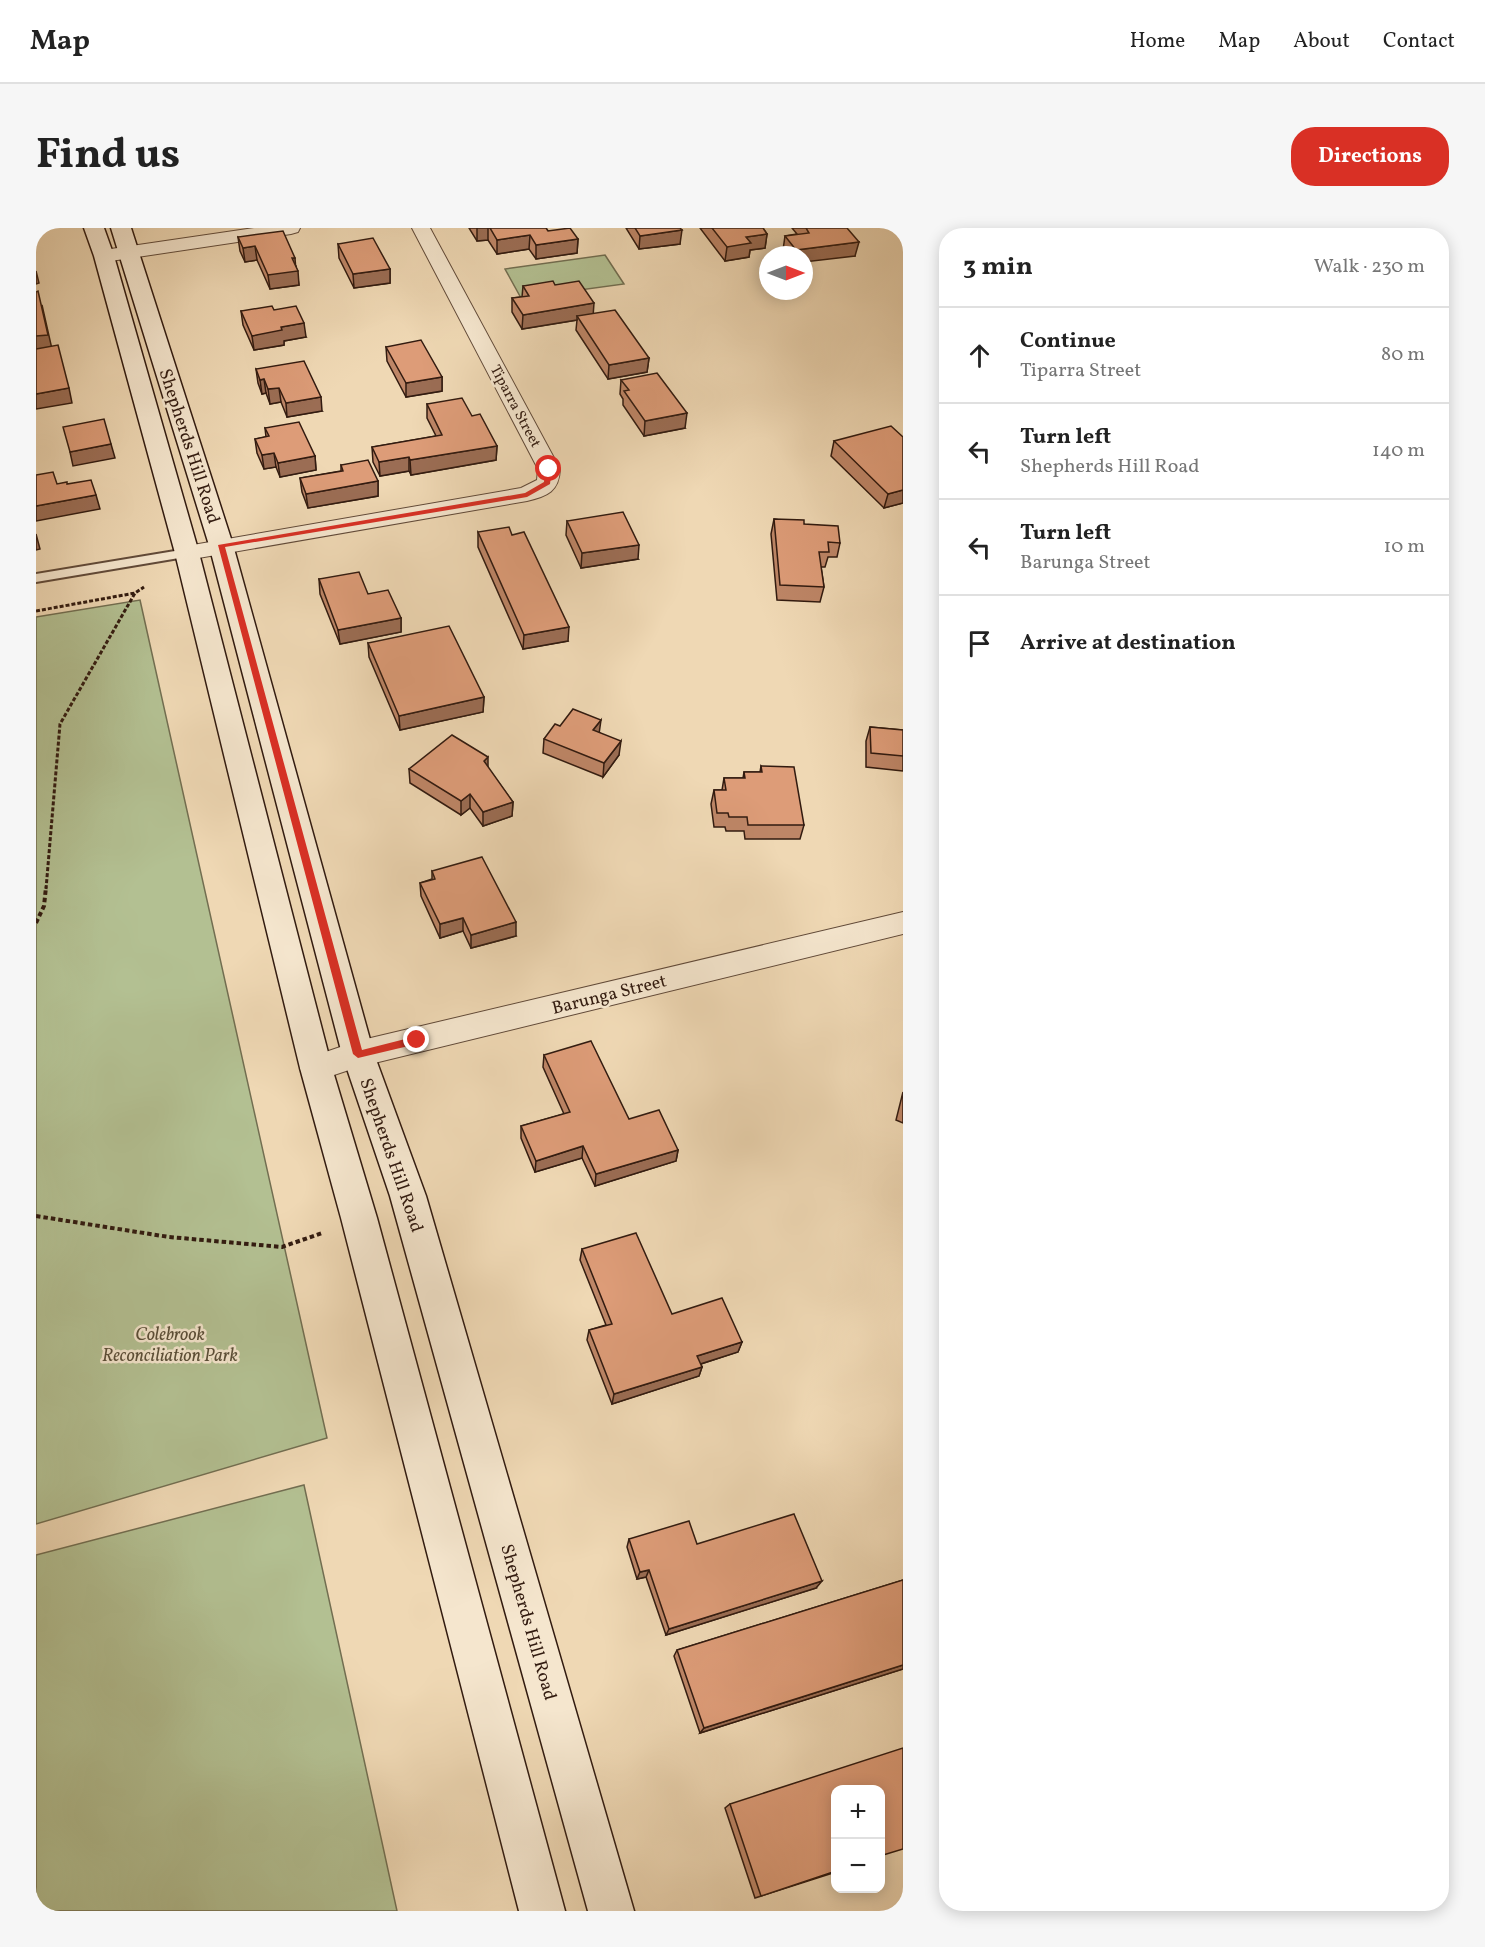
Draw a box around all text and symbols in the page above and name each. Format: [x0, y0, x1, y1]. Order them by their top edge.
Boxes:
text: Map [30, 22, 90, 61]
text: Home [1130, 27, 1185, 56]
text: Map [1218, 27, 1260, 56]
text: About [1293, 27, 1350, 56]
text: Contact [1383, 27, 1455, 56]
text: Find us [36, 127, 180, 186]
button: Directions [1291, 127, 1449, 186]
north arrow [759, 246, 813, 300]
text: 3 min [963, 249, 1033, 285]
text: Walk · 230 m [1314, 253, 1425, 281]
text: Continue [1020, 326, 1116, 357]
icon: ahead [963, 339, 996, 372]
text: 80 m [1381, 341, 1425, 369]
text: Tiparra Street [1020, 357, 1141, 385]
street label: Tiparra Street [484, 362, 545, 452]
street label: Shepherds Hill Road [152, 366, 225, 527]
text: Turn left [1020, 422, 1111, 453]
icon: left [963, 435, 996, 468]
text: 140 m [1372, 437, 1425, 465]
text: Shepherds Hill Road [1020, 453, 1200, 481]
route start [535, 455, 561, 481]
text: Turn left [1020, 518, 1111, 549]
icon: left [963, 531, 996, 564]
text: 10 m [1384, 533, 1425, 561]
text: Barunga Street [1020, 549, 1151, 577]
icon: arrive [963, 627, 996, 660]
text: Arrive at destination [1020, 628, 1236, 659]
street label: Barunga Street [549, 969, 669, 1022]
route end [403, 1026, 429, 1052]
street label: Shepherds Hill Road [352, 1075, 429, 1236]
park label: Colebrook Reconciliation Park [102, 1323, 238, 1369]
street label: Shepherds Hill Road [493, 1541, 562, 1704]
map controls [831, 1785, 885, 1893]
button: + [831, 1785, 885, 1839]
button: − [831, 1839, 885, 1893]

